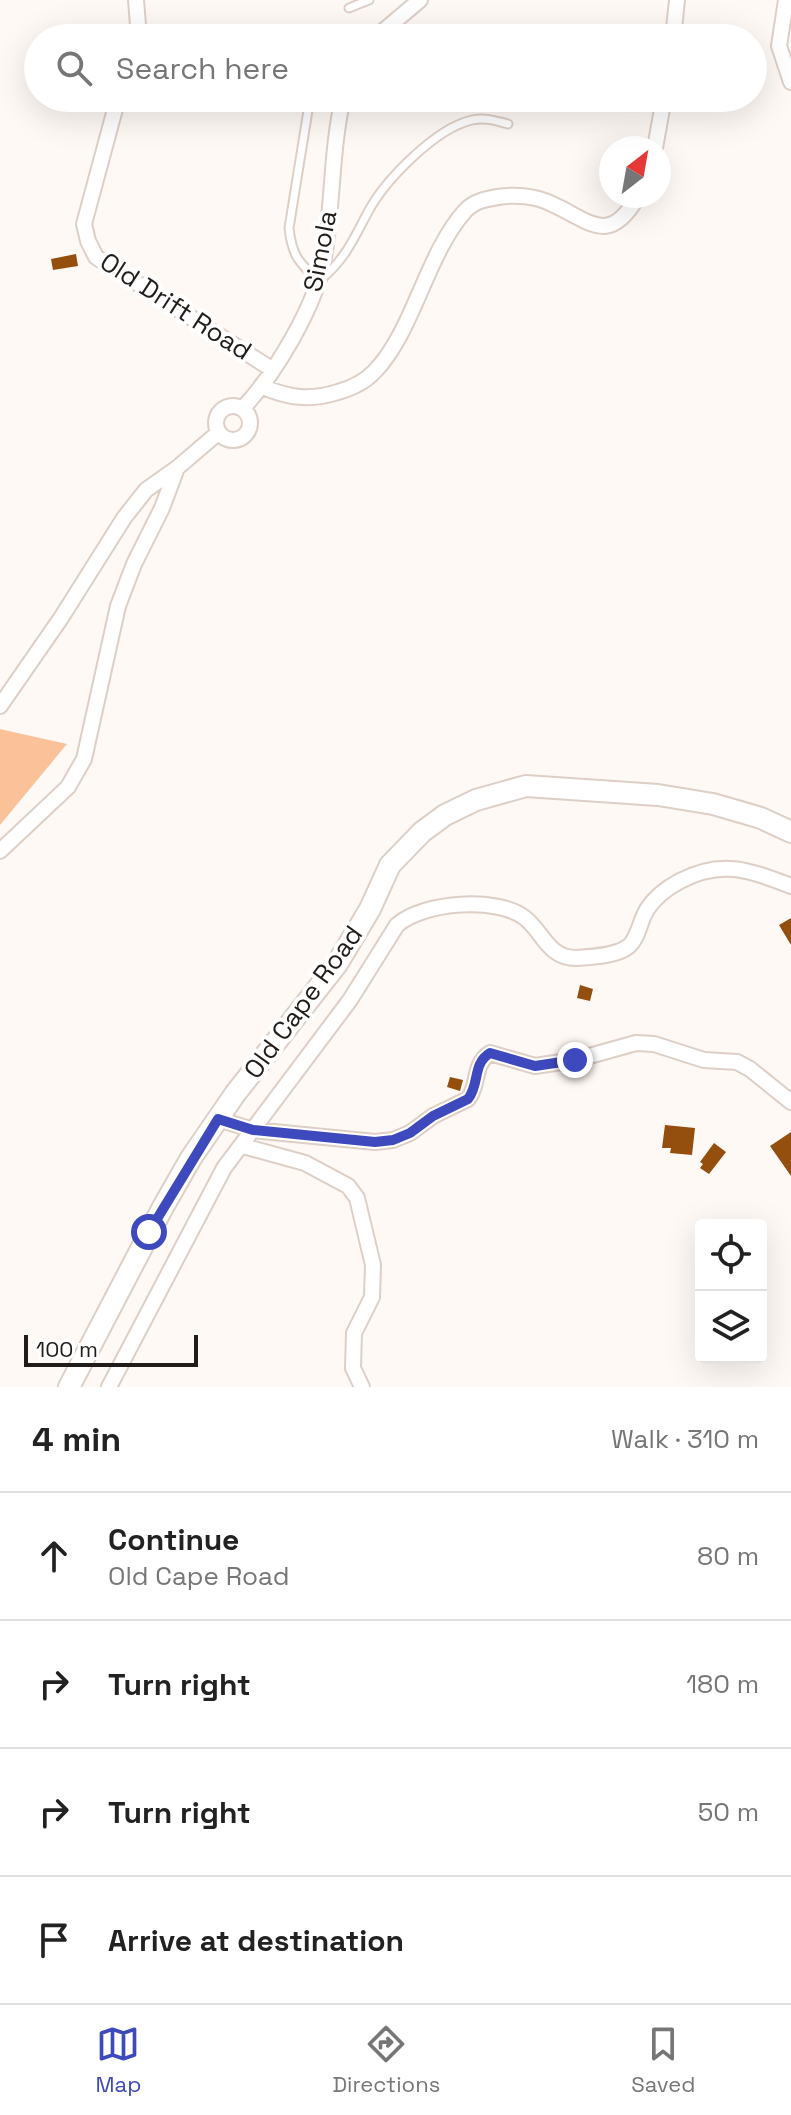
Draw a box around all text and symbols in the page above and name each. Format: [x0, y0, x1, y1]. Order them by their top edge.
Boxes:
search box [24, 24, 767, 112]
icon: search [52, 46, 96, 90]
text: Search here [116, 49, 289, 88]
north arrow [599, 136, 671, 208]
street label: Simola [295, 207, 345, 295]
street label: Old Drift Road [94, 244, 258, 368]
street label: Old Cape Road [236, 919, 370, 1085]
route end [557, 1042, 593, 1078]
route start [131, 1214, 167, 1250]
map controls [695, 1219, 767, 1363]
button: locate [695, 1219, 767, 1291]
button: layers [695, 1291, 767, 1363]
scale bar [24, 1331, 198, 1367]
text: 100 m [36, 1335, 98, 1363]
text: 4 min [32, 1418, 121, 1461]
text: Walk · 310 m [611, 1422, 759, 1456]
text: Continue [108, 1520, 239, 1559]
icon: ahead [32, 1534, 76, 1578]
text: 80 m [697, 1539, 759, 1573]
text: Old Cape Road [108, 1559, 289, 1593]
icon: right [32, 1662, 76, 1706]
text: Turn right [108, 1665, 251, 1704]
text: 180 m [686, 1667, 759, 1701]
icon: right [32, 1790, 76, 1834]
text: Turn right [108, 1793, 251, 1832]
text: 50 m [698, 1795, 759, 1829]
icon: arrive [32, 1918, 76, 1962]
text: Arrive at destination [108, 1921, 404, 1960]
tab: Map [96, 2022, 141, 2098]
tab: Directions [332, 2022, 440, 2098]
tab: Saved [631, 2022, 695, 2098]

